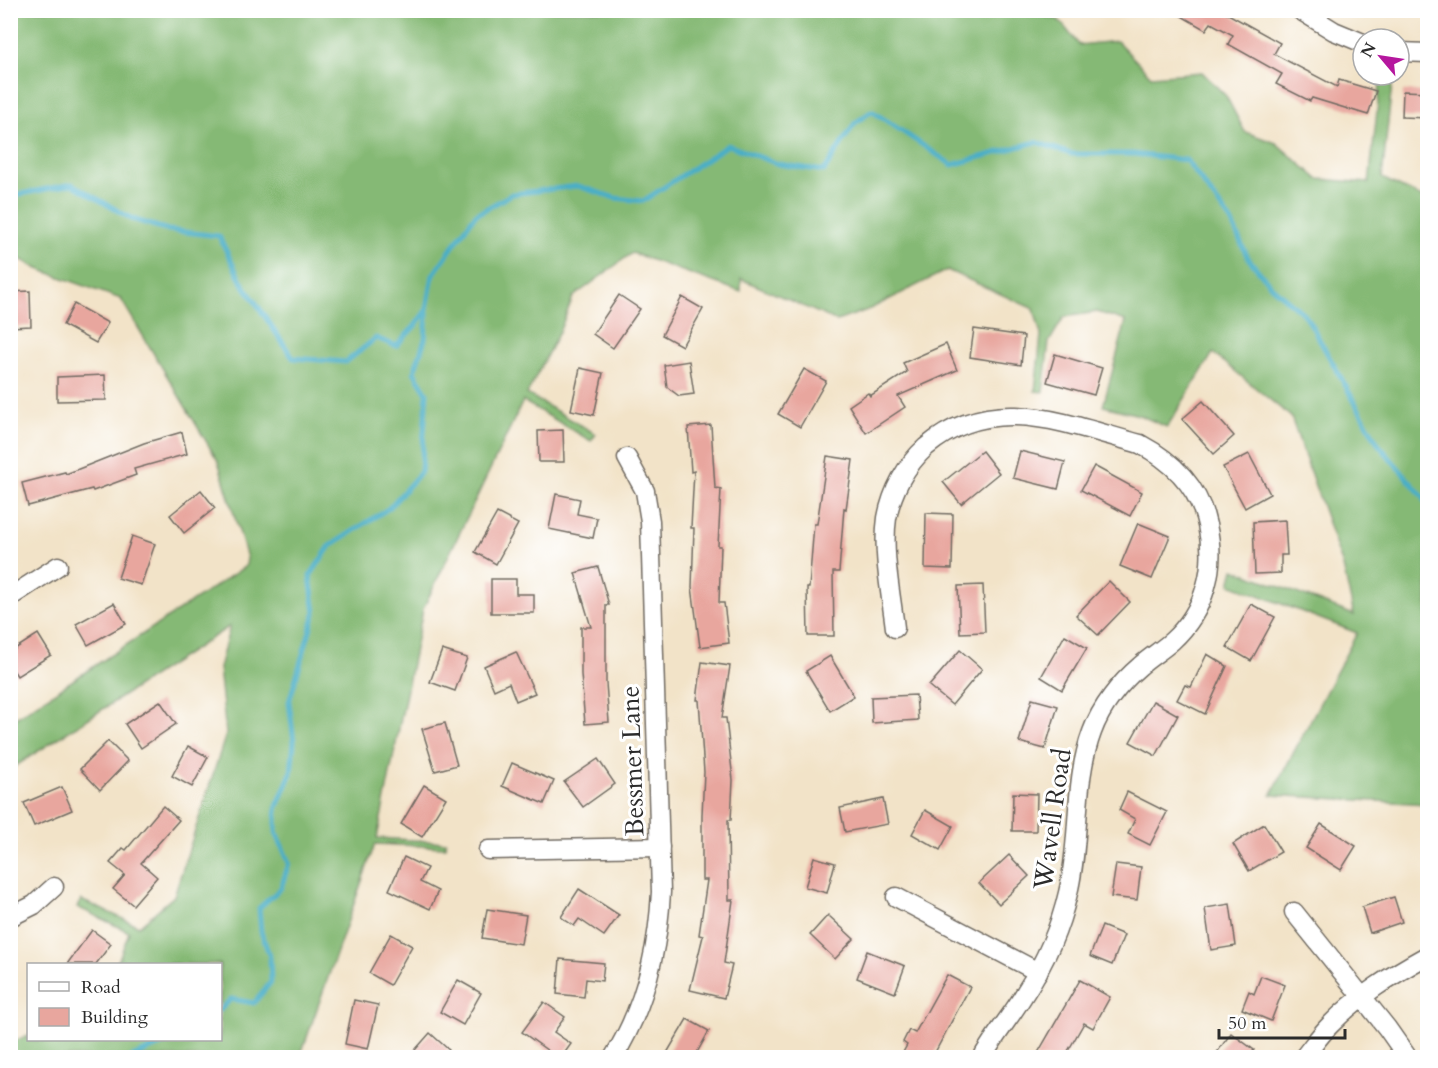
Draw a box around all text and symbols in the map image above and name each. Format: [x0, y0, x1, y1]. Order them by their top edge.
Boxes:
north arrow [1351, 27, 1411, 87]
text: N [1356, 39, 1382, 62]
street label: Bessmer Lane [612, 685, 653, 837]
street label: Wavell Road [1025, 746, 1080, 893]
legend [27, 963, 222, 1041]
text: Road [81, 975, 121, 1000]
scale bar [1219, 1002, 1345, 1040]
text: Building [81, 1005, 149, 1030]
text: 50 m [1228, 1011, 1267, 1036]

